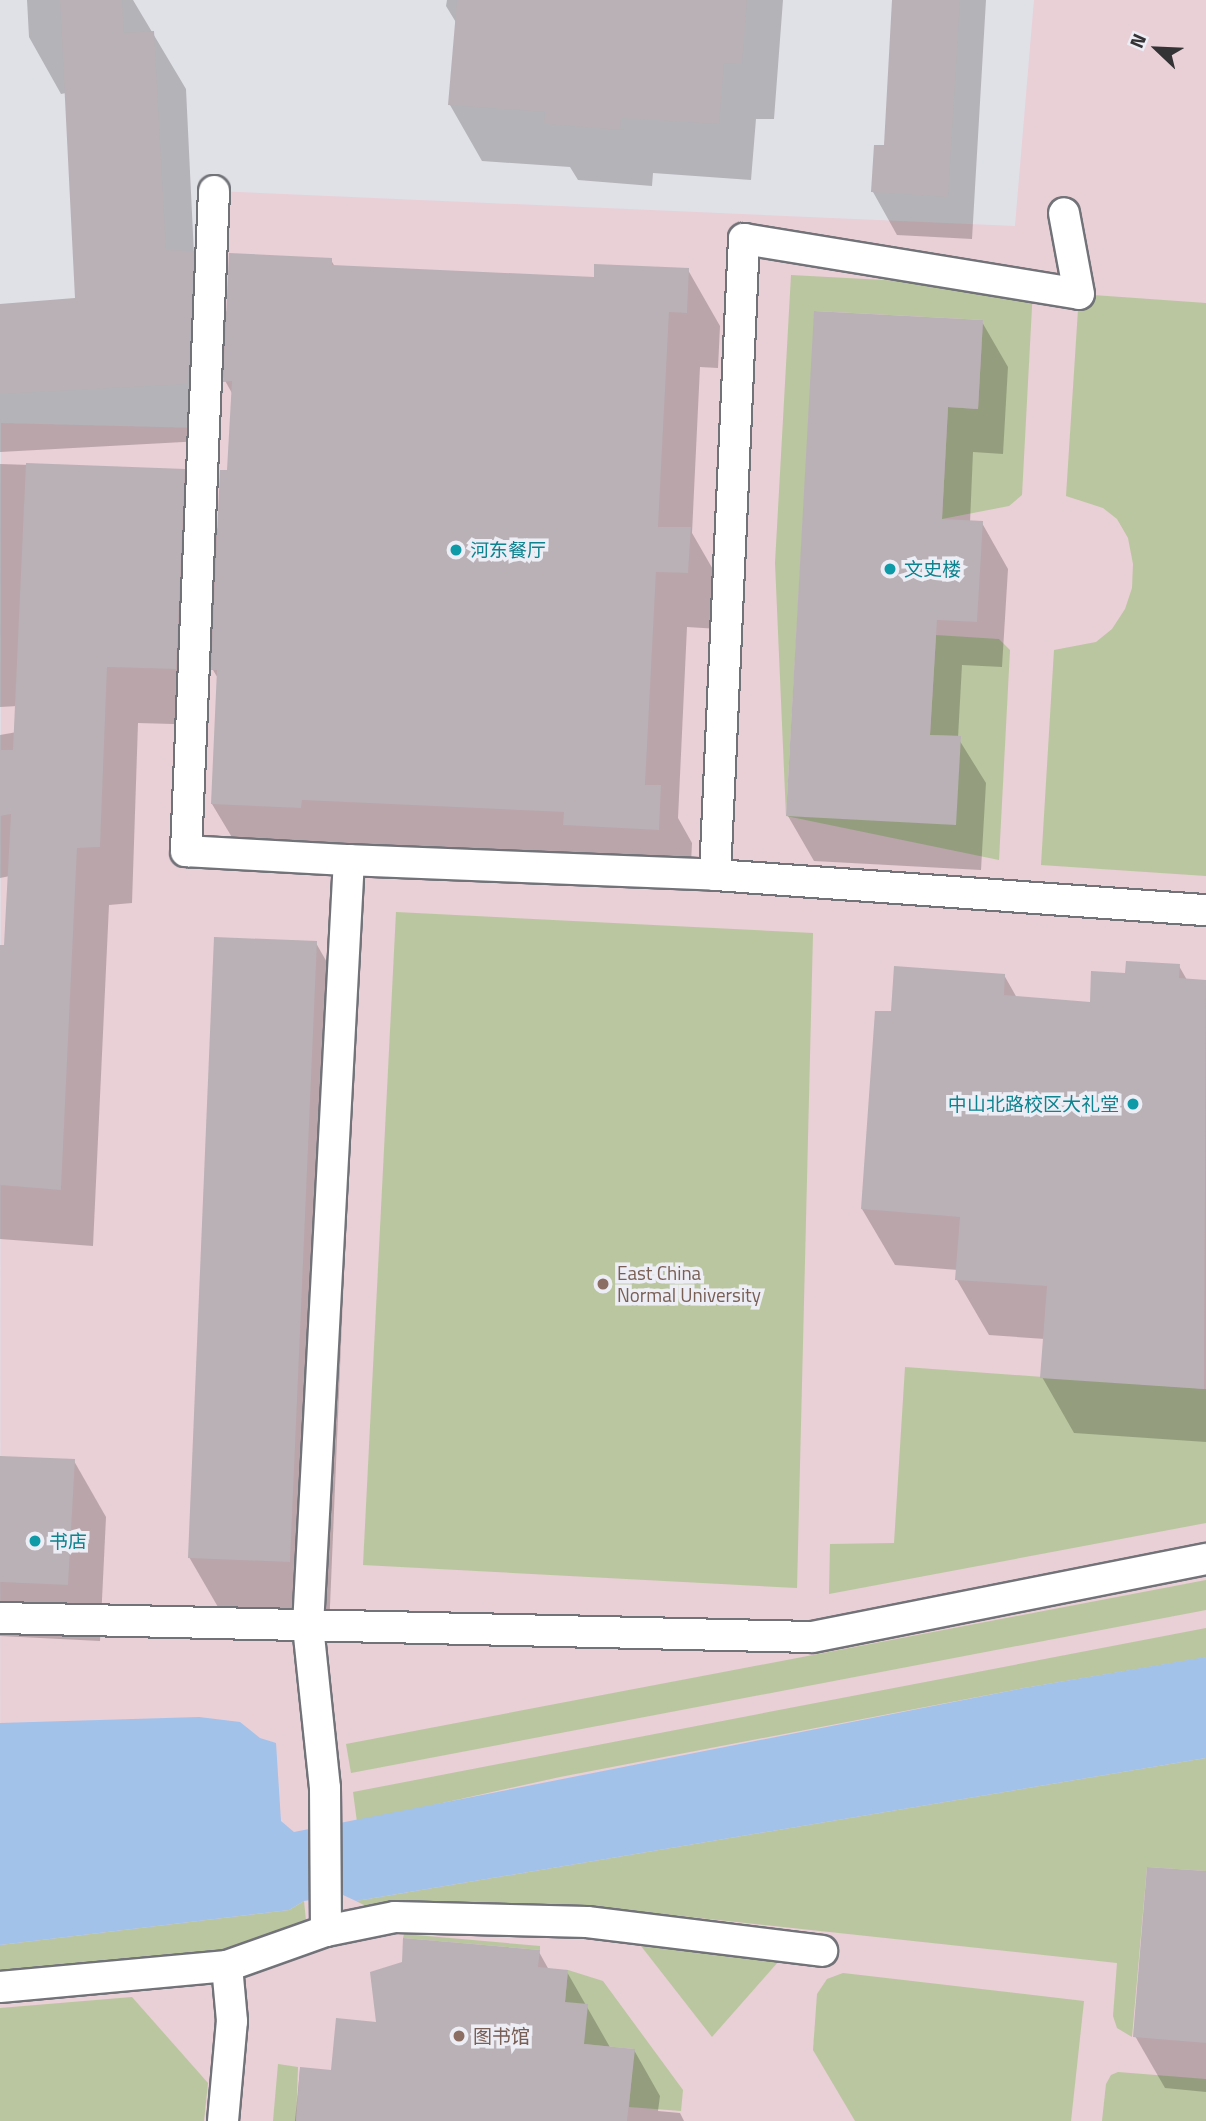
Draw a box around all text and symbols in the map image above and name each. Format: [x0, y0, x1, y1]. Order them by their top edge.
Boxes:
north arrow [1122, 14, 1192, 84]
text: N [1121, 29, 1153, 52]
place label: 河东餐厅 [470, 539, 546, 561]
marker: 河东餐厅 [448, 542, 464, 558]
place label: 文史楼 [904, 558, 961, 580]
marker: 文史楼 [882, 561, 898, 577]
place label: 中山北路校区大礼堂 [948, 1093, 1119, 1115]
marker: 中山北路校区大礼堂 [1125, 1096, 1141, 1112]
place label: East China Normal University [617, 1262, 761, 1306]
marker: East China Normal University [595, 1276, 611, 1292]
place label: 书店 [49, 1530, 87, 1552]
marker: 书店 [27, 1533, 43, 1549]
place label: 图书馆 [473, 2025, 530, 2047]
marker: 图书馆 [451, 2028, 467, 2044]

